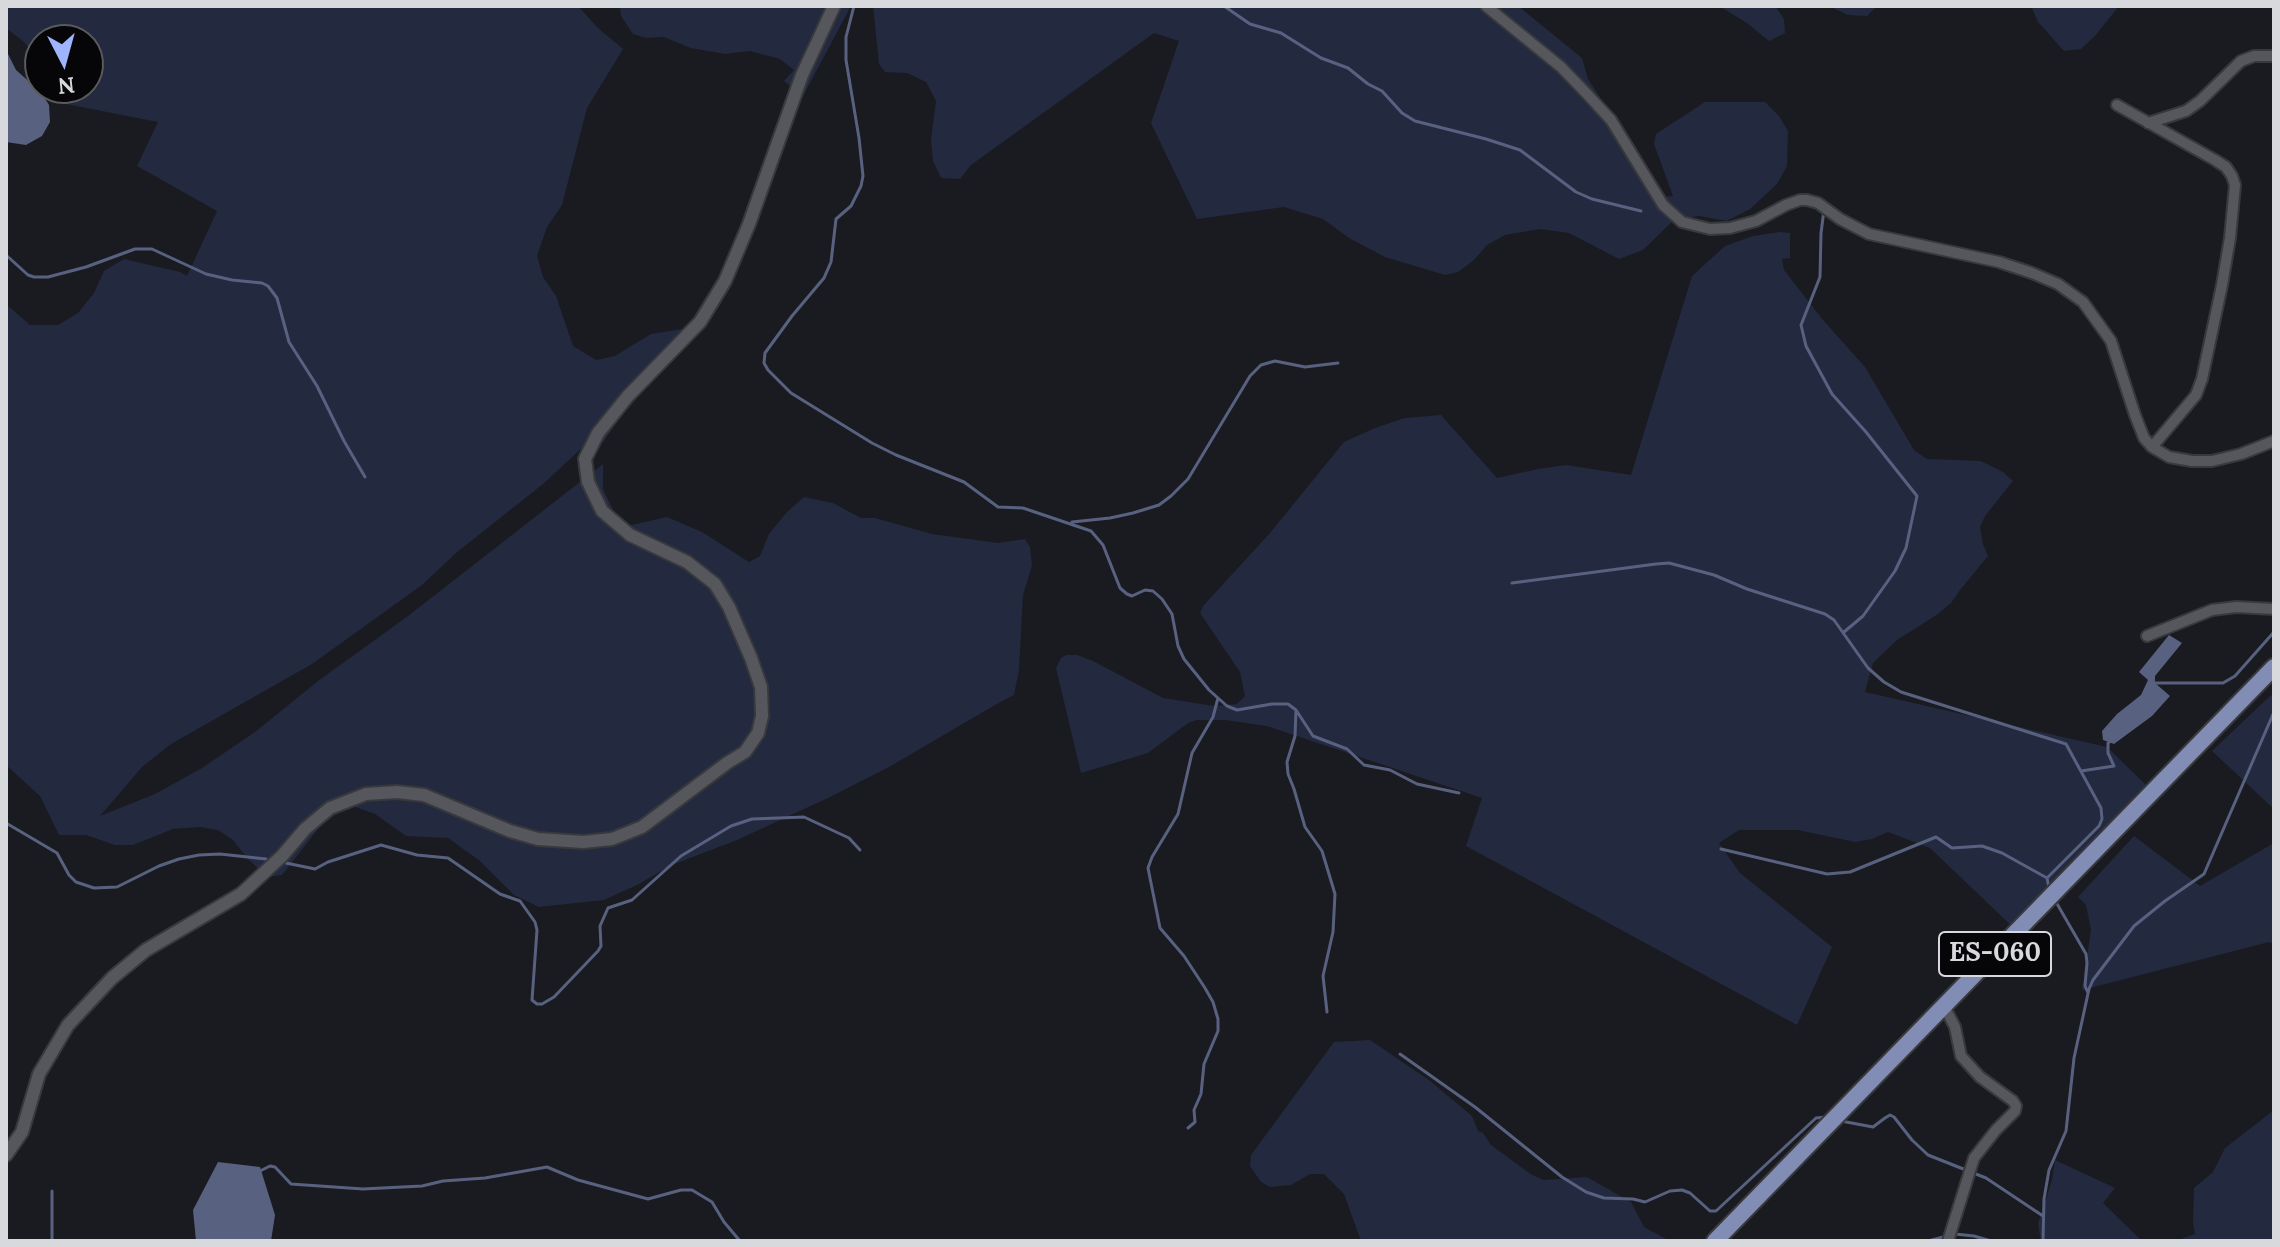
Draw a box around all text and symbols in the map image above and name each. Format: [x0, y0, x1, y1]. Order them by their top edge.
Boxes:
north arrow [24, 24, 104, 104]
text: N [56, 71, 76, 101]
road number: ES-060 [1939, 932, 2051, 976]

